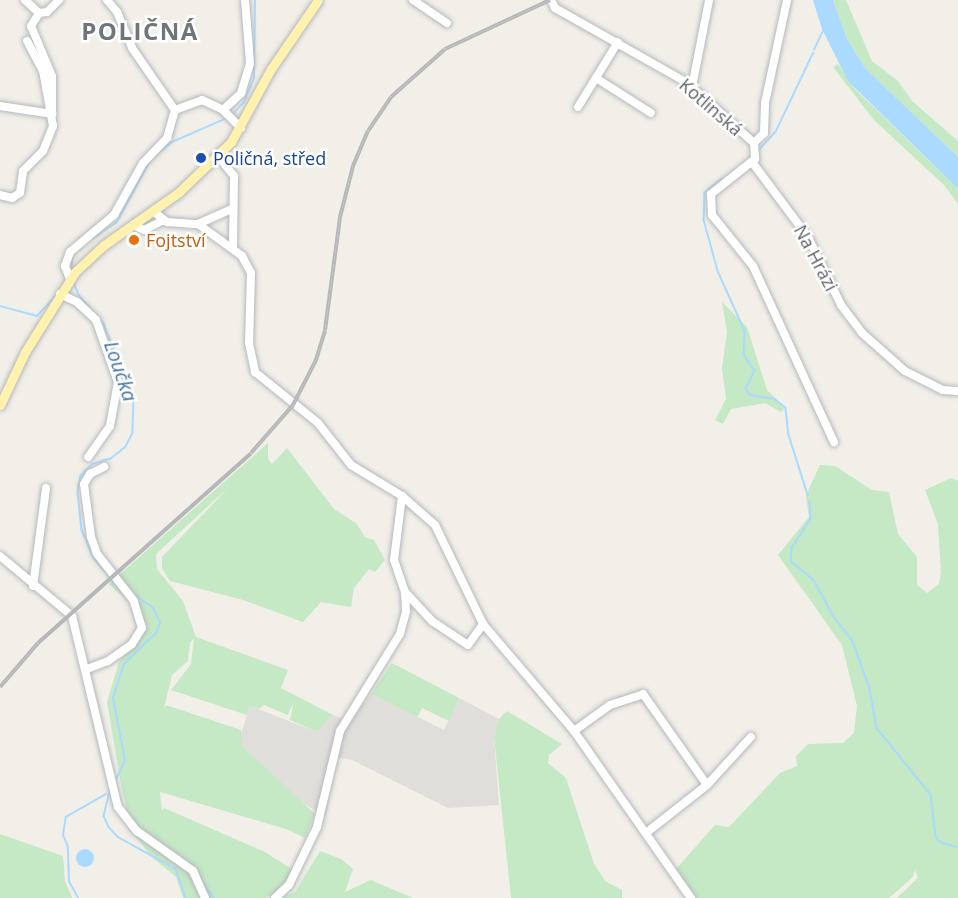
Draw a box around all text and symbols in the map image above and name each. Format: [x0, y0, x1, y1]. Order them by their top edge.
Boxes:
district label: POLIČNÁ [81, 17, 199, 45]
street label: Kotlinská [675, 74, 747, 140]
place label: Poličná, střed [213, 147, 326, 169]
marker: Poličná, střed [194, 151, 208, 165]
street label: Na Hrázi [790, 221, 842, 295]
place label: Fojtství [146, 229, 206, 251]
marker: Fojtství [127, 233, 141, 247]
water label: Loučka [99, 338, 143, 404]

